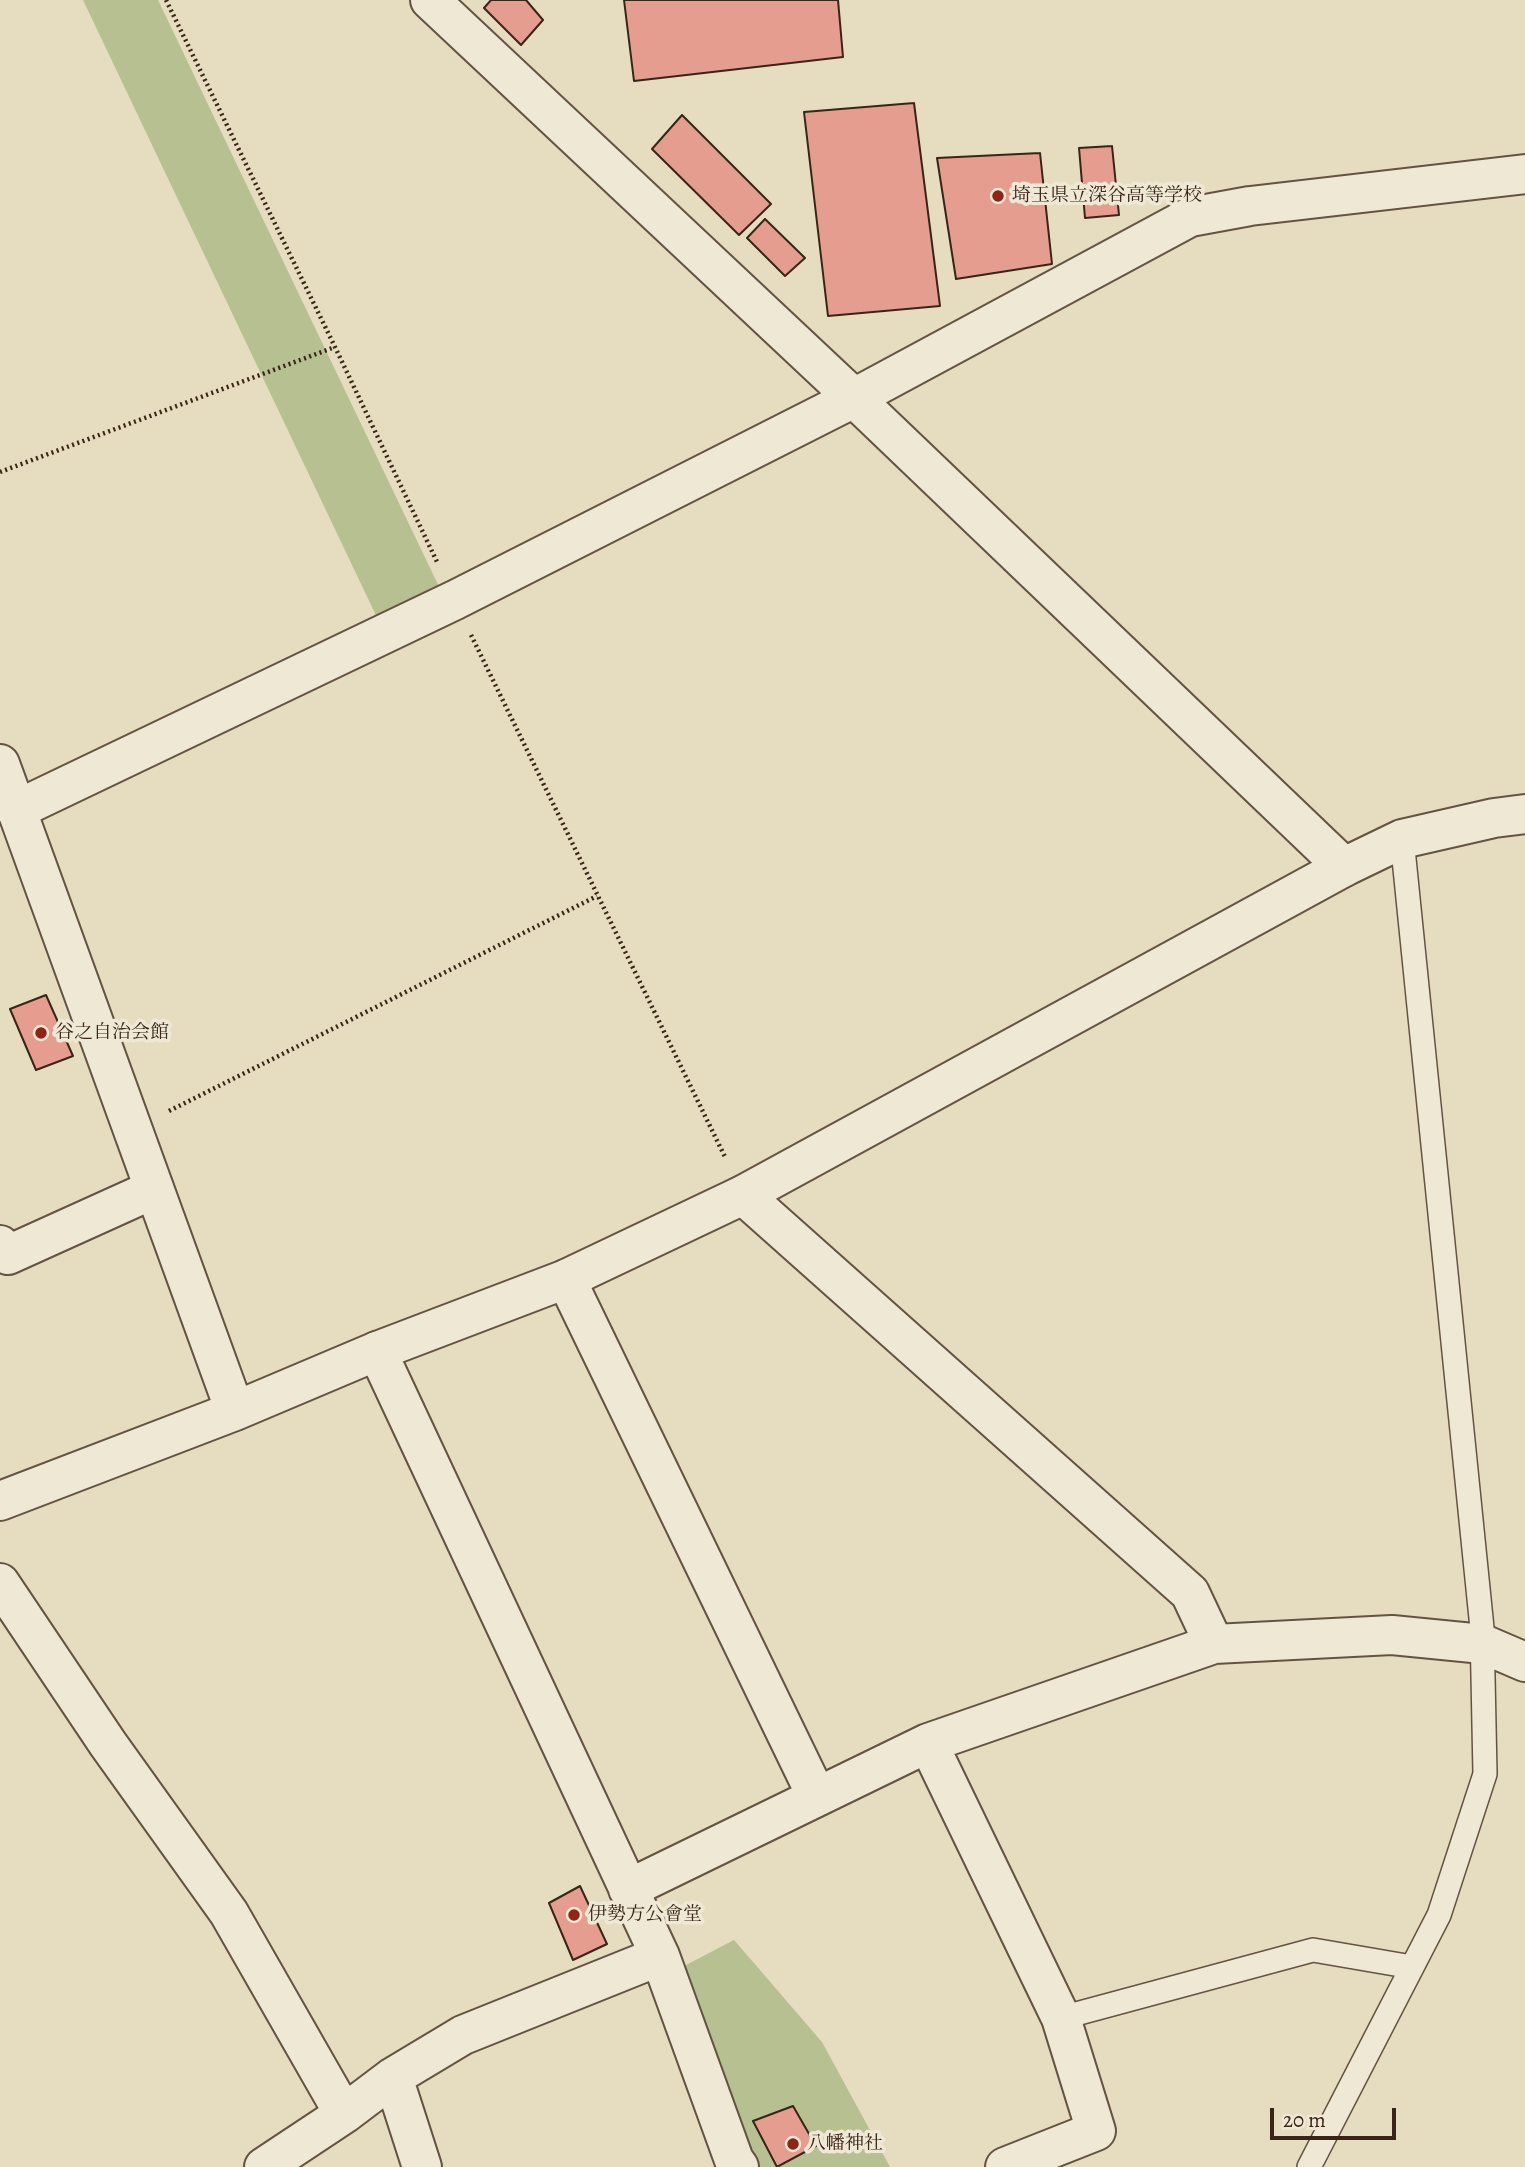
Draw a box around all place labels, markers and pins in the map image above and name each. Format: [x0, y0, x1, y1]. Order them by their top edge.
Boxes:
place label: 埼玉県立深谷高等学校 [1012, 185, 1202, 207]
marker: 埼玉県立深谷高等学校 [990, 188, 1006, 204]
place label: 谷之自治会館 [55, 1022, 169, 1044]
marker: 谷之自治会館 [33, 1025, 49, 1041]
place label: 伊勢方公會堂 [588, 1904, 702, 1926]
marker: 伊勢方公會堂 [566, 1907, 582, 1923]
place label: 八幡神社 [807, 2133, 883, 2155]
marker: 八幡神社 [785, 2136, 801, 2152]

